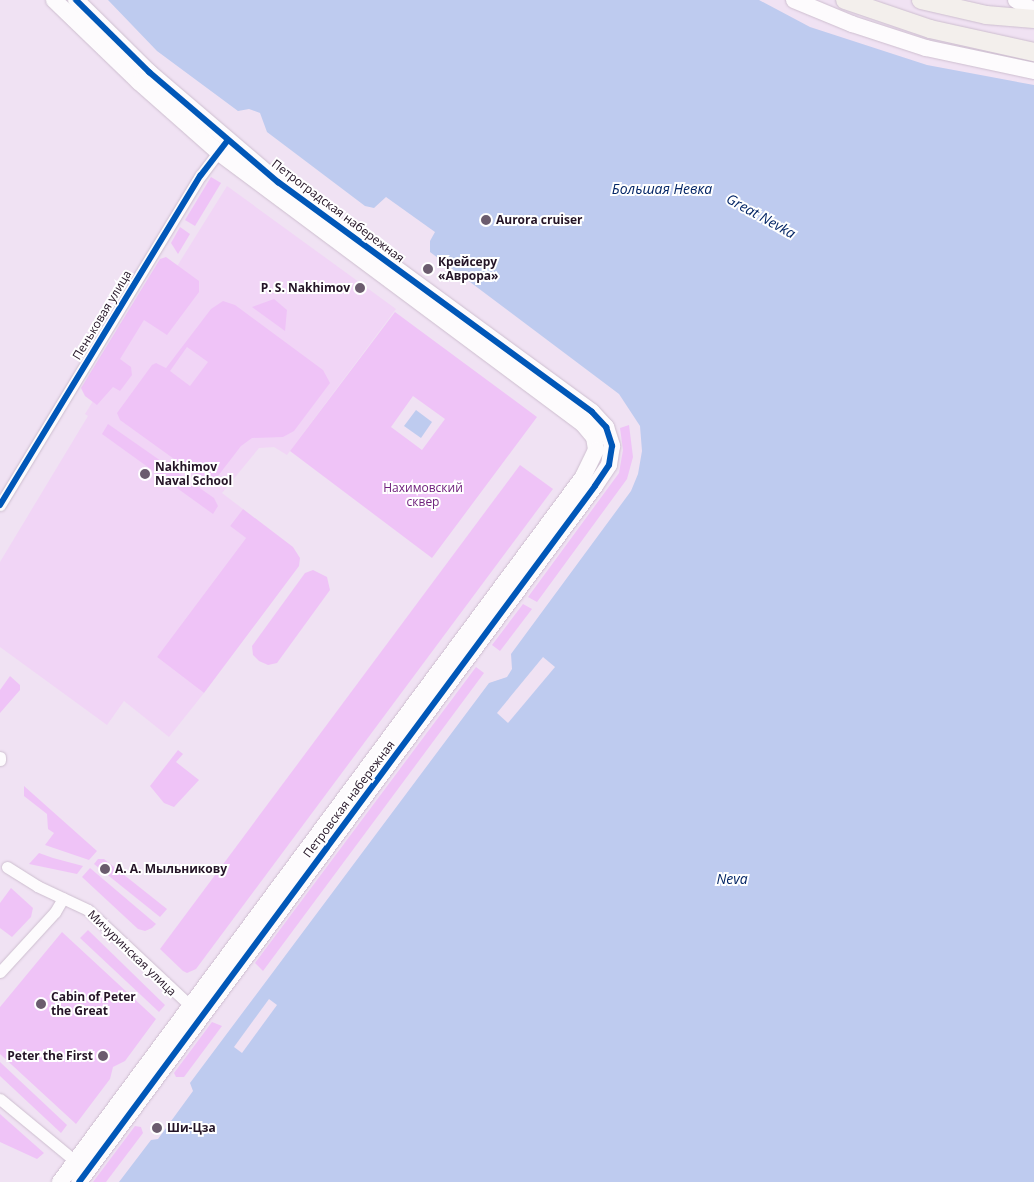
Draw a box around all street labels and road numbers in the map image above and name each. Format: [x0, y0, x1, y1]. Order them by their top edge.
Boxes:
street label: Петроградская набережная [269, 156, 407, 266]
street label: Пеньковая улица [70, 268, 134, 362]
street label: Петровская набережная [300, 738, 398, 860]
street label: Мичуринская улица [85, 907, 179, 999]

